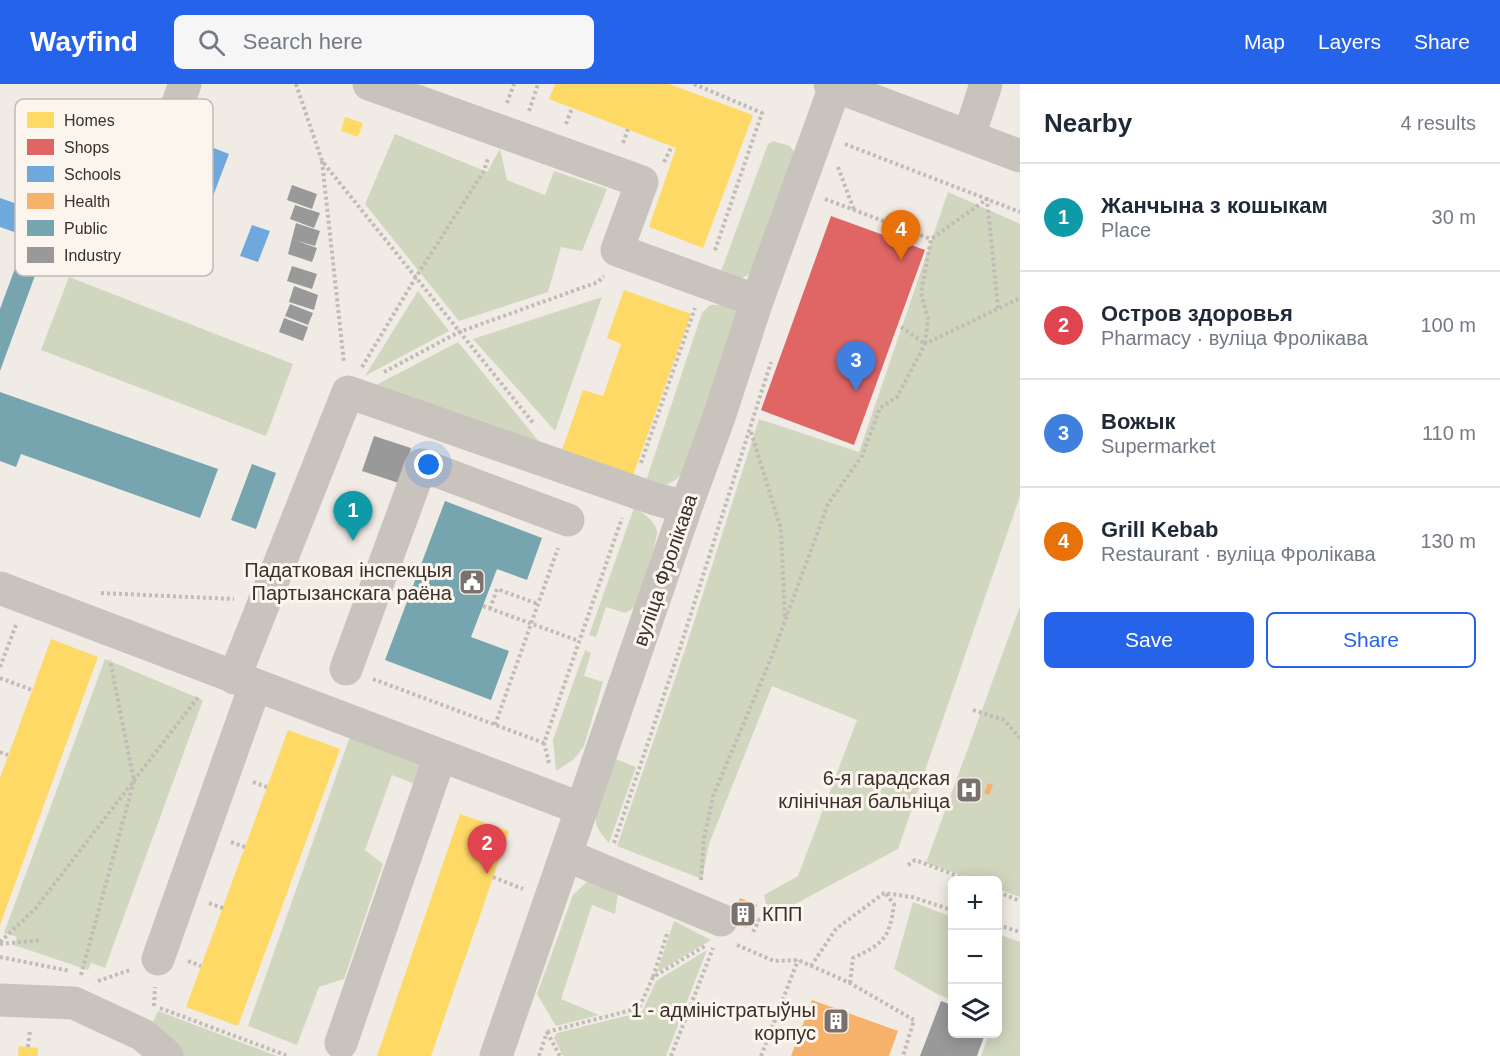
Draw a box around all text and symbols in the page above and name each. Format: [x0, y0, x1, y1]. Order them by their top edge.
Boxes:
search box [174, 15, 594, 69]
text: Wayfind [30, 26, 138, 57]
icon: search [195, 26, 228, 59]
text: Search here [243, 29, 363, 54]
text: Map [1244, 30, 1285, 53]
text: Layers [1318, 30, 1381, 53]
text: Share [1414, 30, 1470, 53]
legend [15, 99, 213, 276]
text: Nearby [1044, 108, 1132, 138]
text: Homes [64, 112, 115, 129]
text: 4 results [1400, 112, 1476, 134]
text: Shops [64, 139, 109, 156]
text: Schools [64, 166, 121, 183]
text: Health [64, 193, 110, 210]
text: Жанчына з кошыкам [1101, 193, 1328, 218]
text: 1 [1058, 206, 1069, 228]
text: 30 m [1432, 206, 1476, 228]
pin: 4 [882, 210, 920, 260]
text: Place [1101, 219, 1151, 241]
text: Public [64, 220, 108, 237]
text: Industry [64, 247, 121, 264]
text: Остров здоровья [1101, 301, 1293, 326]
text: 2 [1058, 314, 1069, 336]
text: 100 m [1420, 314, 1476, 336]
text: Pharmacy · вуліца Фролікава [1101, 327, 1368, 349]
pin: 3 [836, 342, 876, 391]
text: Вожык [1101, 409, 1175, 434]
text: 3 [1058, 422, 1069, 444]
text: 110 m [1422, 422, 1476, 444]
text: Supermarket [1101, 435, 1216, 457]
your location [414, 450, 443, 479]
street label: вуліца Фролікава [629, 490, 702, 649]
pin: 1 [334, 492, 372, 541]
text: Grill Kebab [1101, 517, 1218, 542]
text: 4 [1058, 530, 1069, 552]
text: 130 m [1420, 530, 1476, 552]
text: Restaurant · вуліца Фролікава [1101, 543, 1376, 565]
place label: Падатковая інспекцыя Партызанскага раёна [244, 559, 453, 604]
public building icon: Падатковая інспекцыя Партызанскага раёна [457, 567, 487, 597]
button: Save [1044, 612, 1254, 668]
button: Share [1266, 612, 1476, 668]
place label: 6-я гарадская клінічная бальніца [778, 767, 951, 812]
hospital icon: 6-я гарадская клінічная бальніца [954, 775, 984, 805]
pin: 2 [468, 824, 506, 874]
map controls [948, 876, 1002, 1038]
button: + [948, 876, 1002, 930]
building icon: КПП [728, 899, 758, 929]
place label: КПП [762, 903, 802, 925]
button: − [948, 930, 1002, 984]
button: layers [948, 984, 1002, 1038]
place label: 1 - адміністратыўны корпус [631, 999, 816, 1044]
building icon: 1 - адміністратыўны корпус [821, 1006, 851, 1036]

